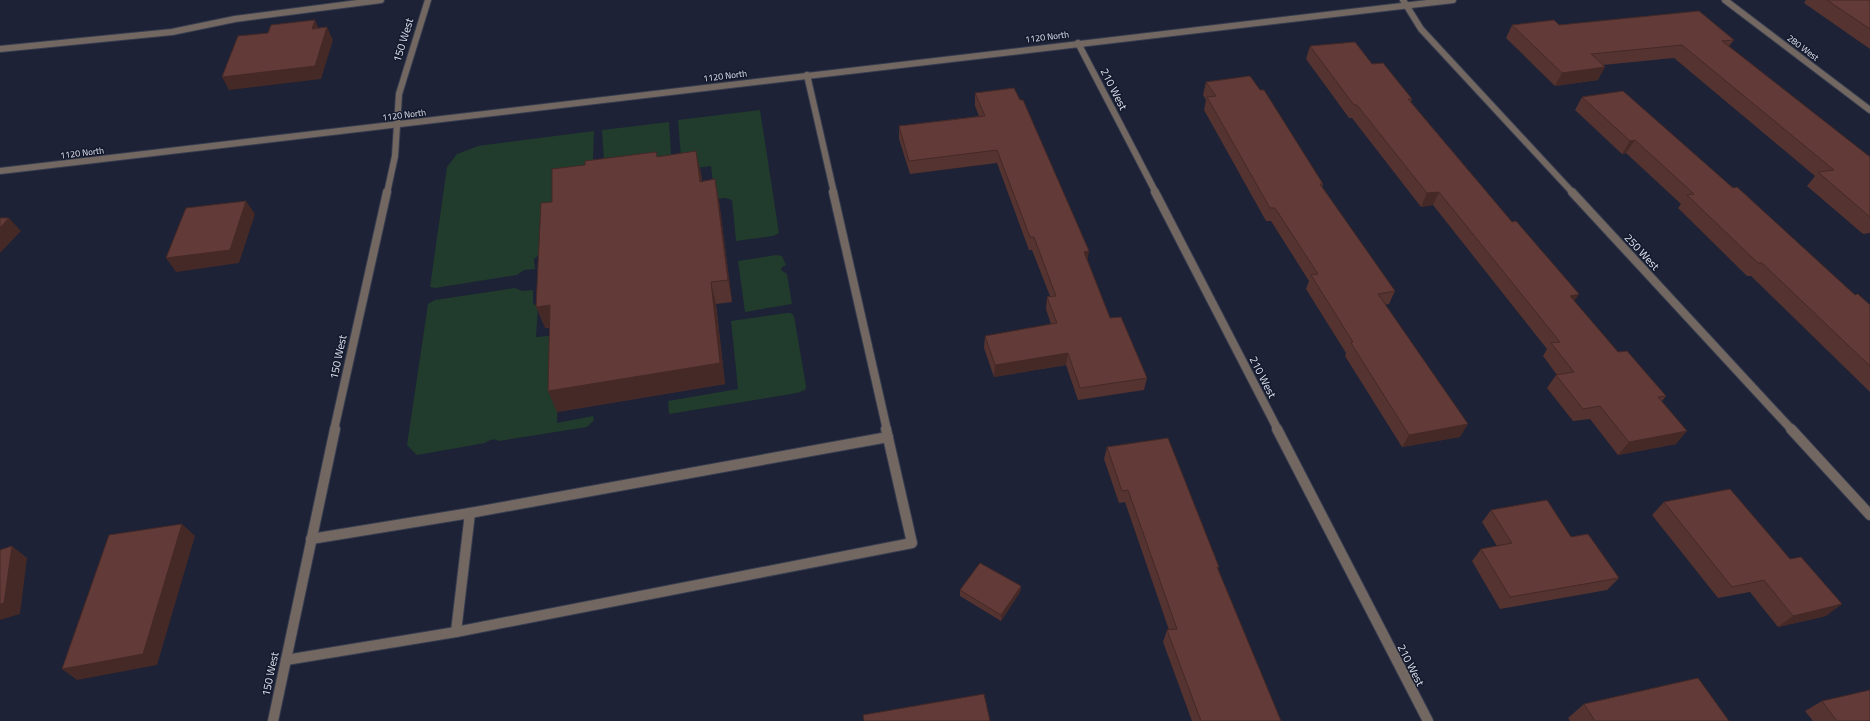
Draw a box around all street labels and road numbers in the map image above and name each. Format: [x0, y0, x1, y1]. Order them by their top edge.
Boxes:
street label: 150 West [389, 16, 417, 64]
street label: 1120 North [1024, 27, 1070, 46]
street label: 280 West [1785, 31, 1823, 64]
street label: 210 West [1097, 65, 1131, 113]
street label: 1120 North [702, 66, 748, 85]
street label: 1120 North [381, 105, 427, 124]
street label: 1120 North [59, 143, 105, 162]
street label: 250 West [1621, 230, 1663, 274]
street label: 150 West [326, 333, 351, 381]
street label: 210 West [1246, 353, 1280, 401]
street label: 210 West [1394, 641, 1428, 689]
street label: 150 West [258, 650, 283, 698]

